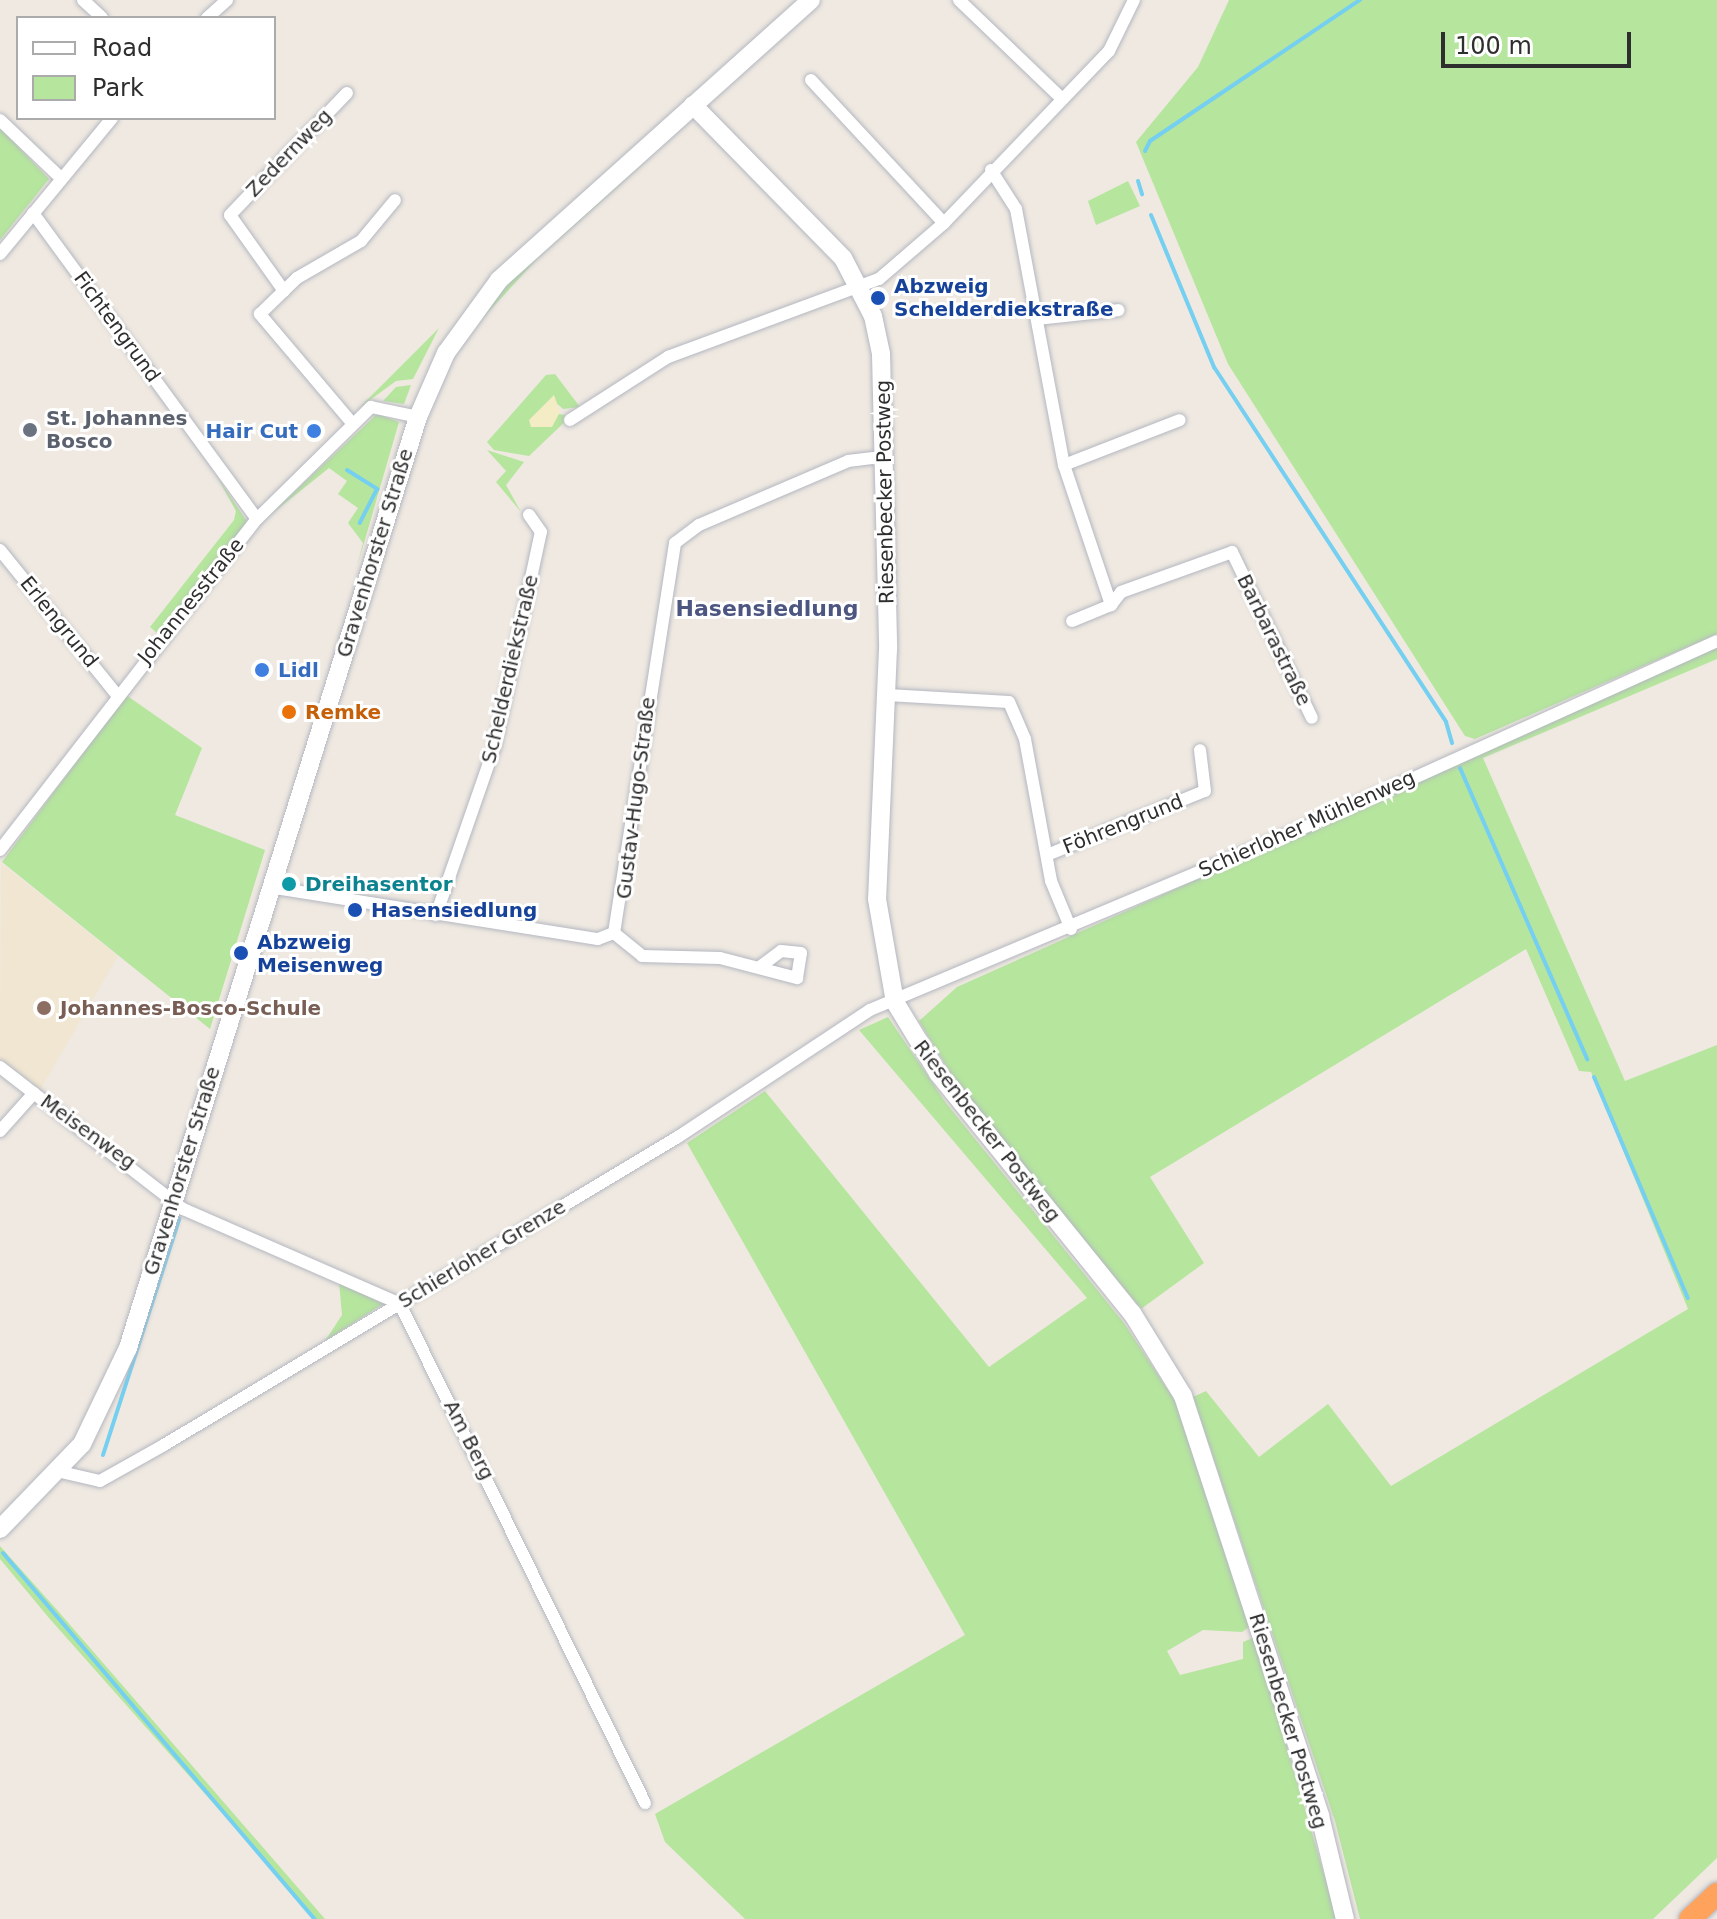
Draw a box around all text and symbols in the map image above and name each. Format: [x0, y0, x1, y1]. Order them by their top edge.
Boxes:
legend [16, 16, 276, 120]
scale bar [1445, 16, 1635, 66]
text: 100 m [1455, 32, 1532, 60]
text: Road [92, 34, 152, 62]
text: Park [92, 74, 144, 102]
street label: Zedernweg [241, 104, 337, 202]
street label: Fichtengrund [69, 267, 165, 387]
place label: Abzweig Schelderdiekstraße [894, 274, 1113, 321]
marker: Abzweig Schelderdiekstraße [869, 289, 887, 307]
street label: Riesenbecker Postweg [871, 380, 899, 604]
place label: St. Johannes Bosco [46, 406, 187, 453]
place label: Hair Cut [206, 419, 298, 443]
marker: St. Johannes Bosco [21, 421, 39, 439]
marker: Hair Cut [305, 422, 323, 440]
street label: Gravenhorster Straße [332, 446, 418, 660]
street label: Johannesstraße [133, 533, 249, 669]
street label: Barbarastraße [1232, 570, 1316, 710]
street label: Erlengrund [15, 572, 103, 672]
street label: Schelderdiekstraße [477, 572, 543, 766]
district label: Hasensiedlung [676, 596, 858, 622]
place label: Lidl [278, 658, 319, 682]
marker: Lidl [253, 661, 271, 679]
street label: Gustav-Hugo-Straße [612, 696, 660, 900]
place label: Remke [305, 700, 381, 724]
marker: Remke [280, 703, 298, 721]
street label: Schierloher Mühlenweg [1195, 765, 1419, 883]
street label: Föhrengrund [1059, 789, 1187, 859]
place label: Dreihasentor [305, 872, 452, 896]
marker: Dreihasentor [280, 875, 298, 893]
place label: Hasensiedlung [371, 898, 537, 922]
marker: Hasensiedlung [346, 901, 364, 919]
place label: Abzweig Meisenweg [257, 930, 383, 977]
marker: Abzweig Meisenweg [232, 944, 250, 962]
place label: Johannes-Bosco-Schule [60, 996, 321, 1020]
marker: Johannes-Bosco-Schule [35, 999, 53, 1017]
street label: Riesenbecker Postweg [909, 1035, 1065, 1227]
street label: Gravenhorster Straße [139, 1064, 225, 1278]
street label: Meisenweg [36, 1089, 140, 1175]
street label: Schierloher Grenze [394, 1195, 570, 1313]
street label: Am Berg [439, 1396, 499, 1484]
street label: Riesenbecker Postweg [1244, 1610, 1332, 1832]

